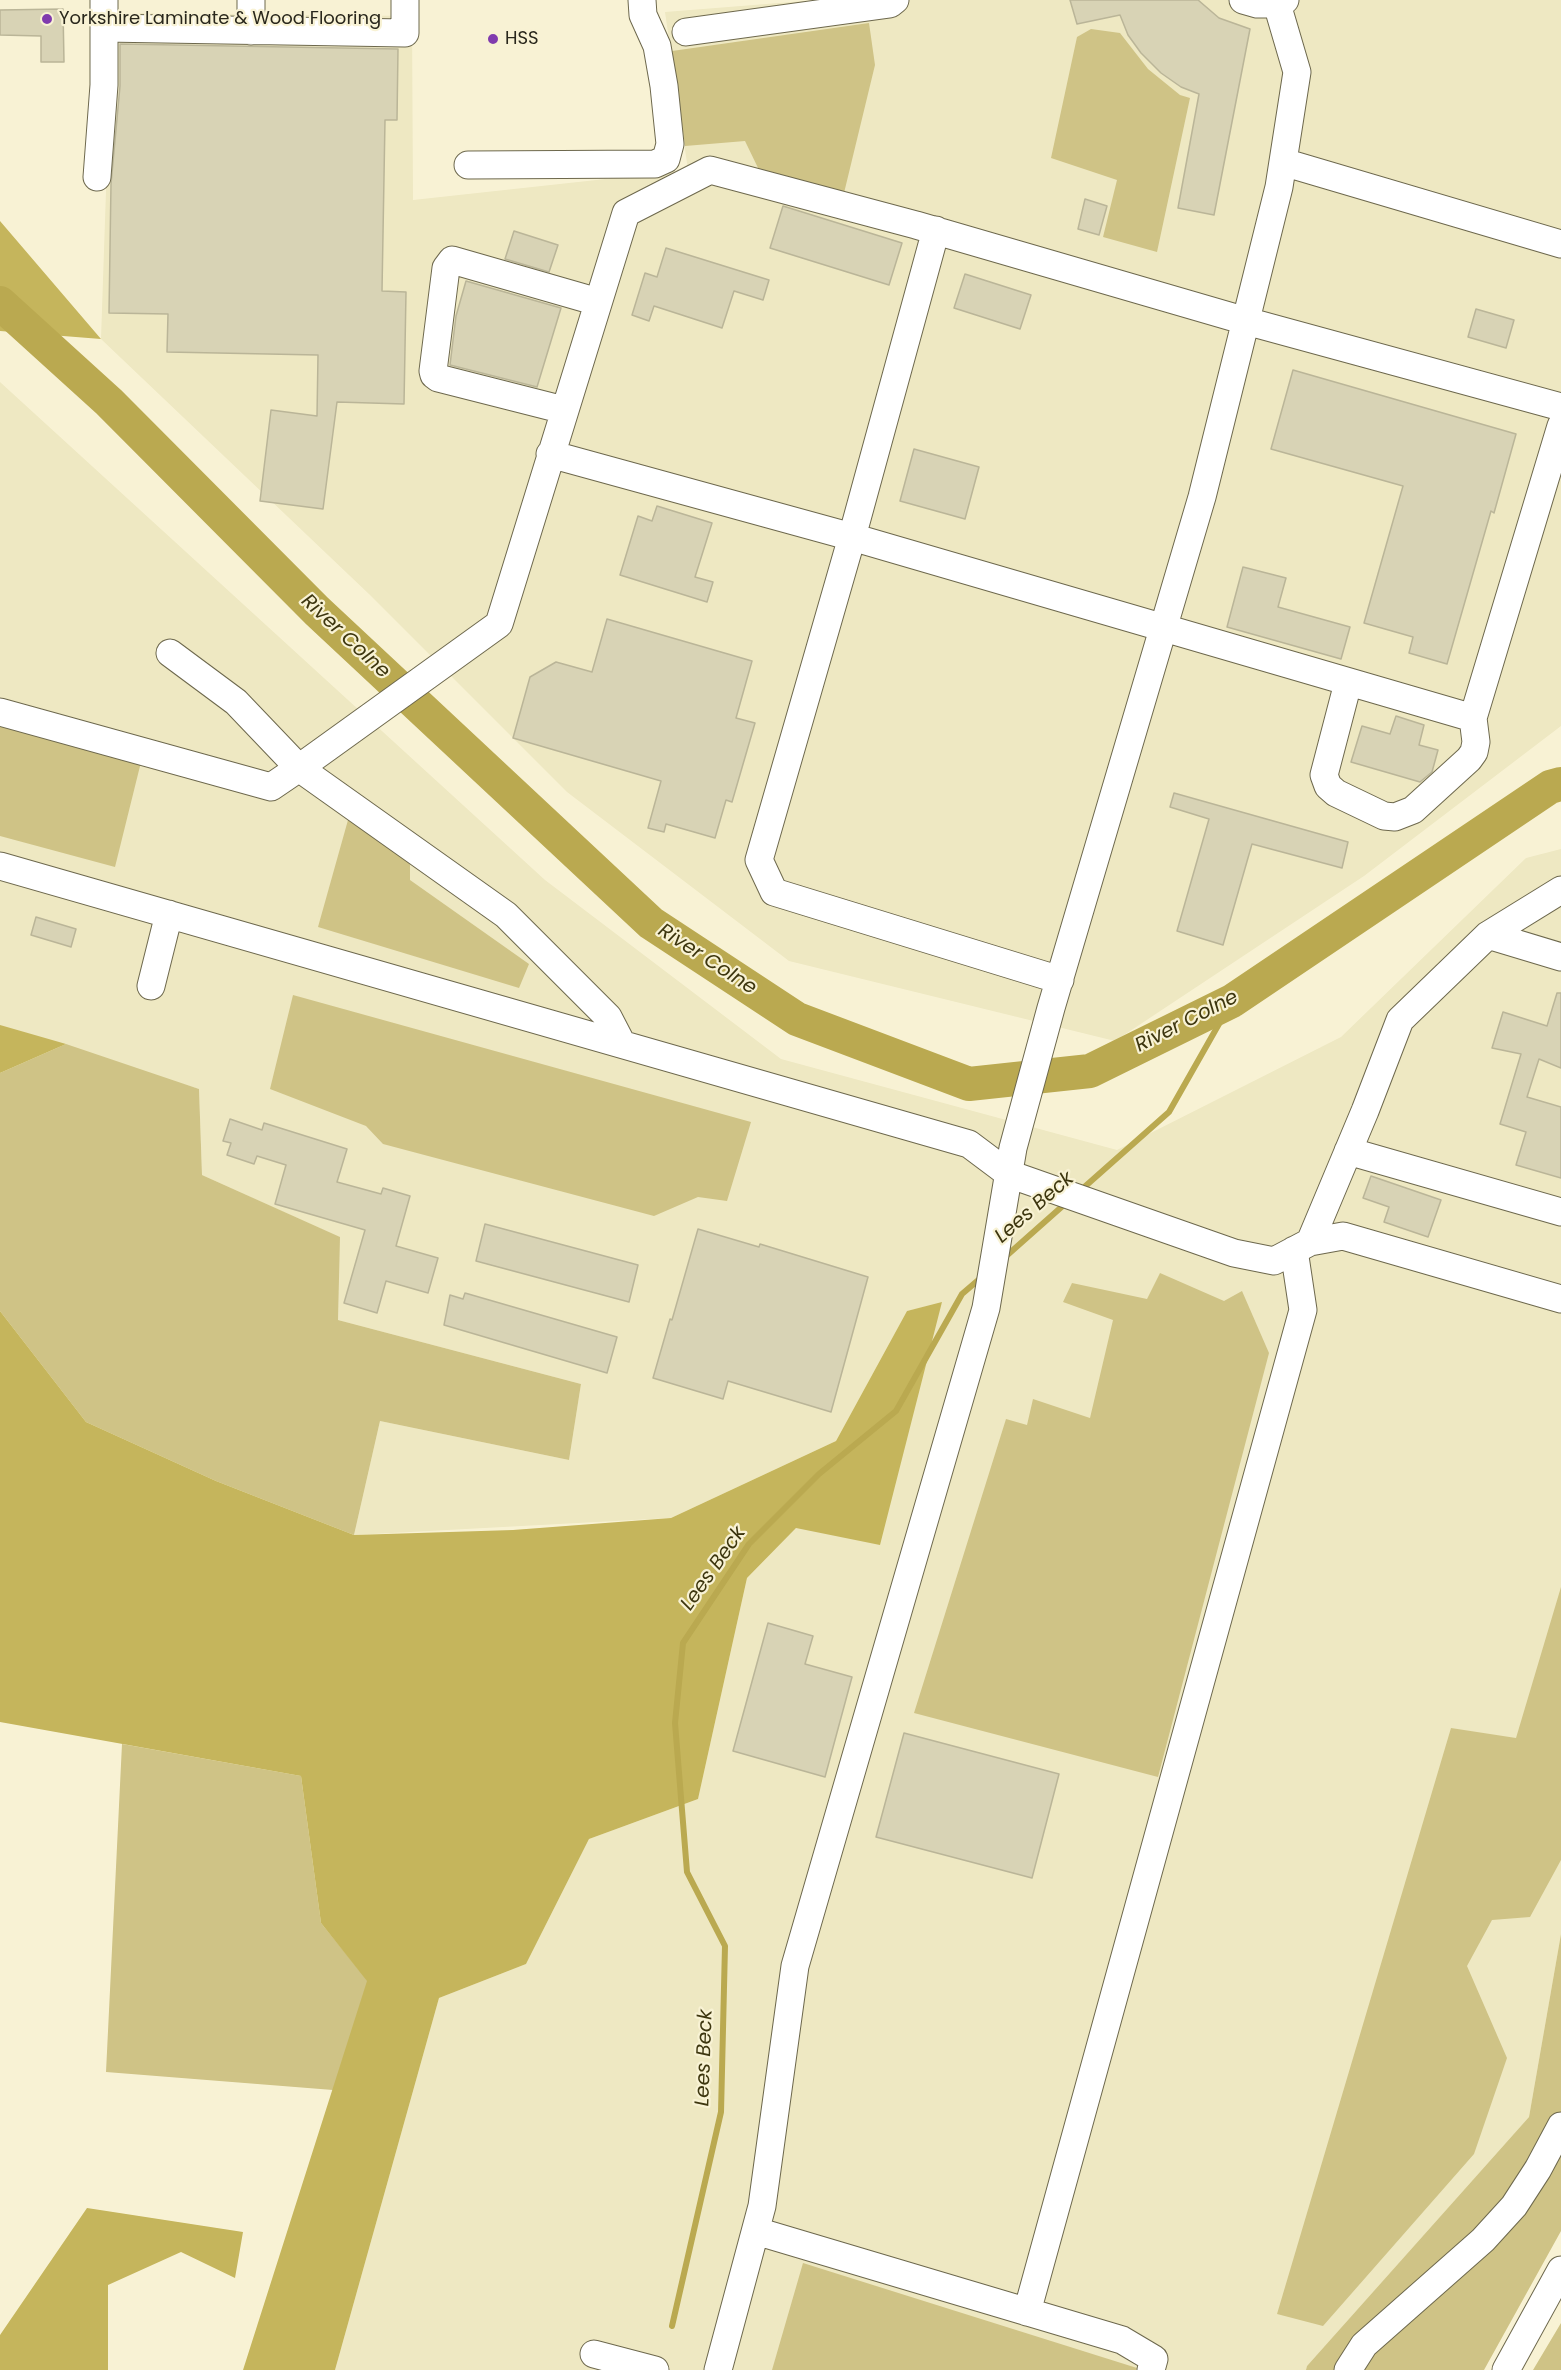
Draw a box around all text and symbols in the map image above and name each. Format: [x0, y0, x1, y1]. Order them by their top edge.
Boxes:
place label: Yorkshire Laminate & Wood Flooring [59, 8, 381, 30]
marker: Yorkshire Laminate & Wood Flooring [40, 12, 54, 26]
place label: HSS [505, 28, 539, 50]
marker: HSS [486, 32, 500, 46]
water label: River Colne [296, 590, 394, 684]
water label: River Colne [653, 919, 761, 1001]
water label: River Colne [1131, 986, 1243, 1058]
water label: Lees Beck [991, 1167, 1079, 1249]
water label: Lees Beck [676, 1522, 752, 1616]
water label: Lees Beck [691, 2009, 719, 2107]

